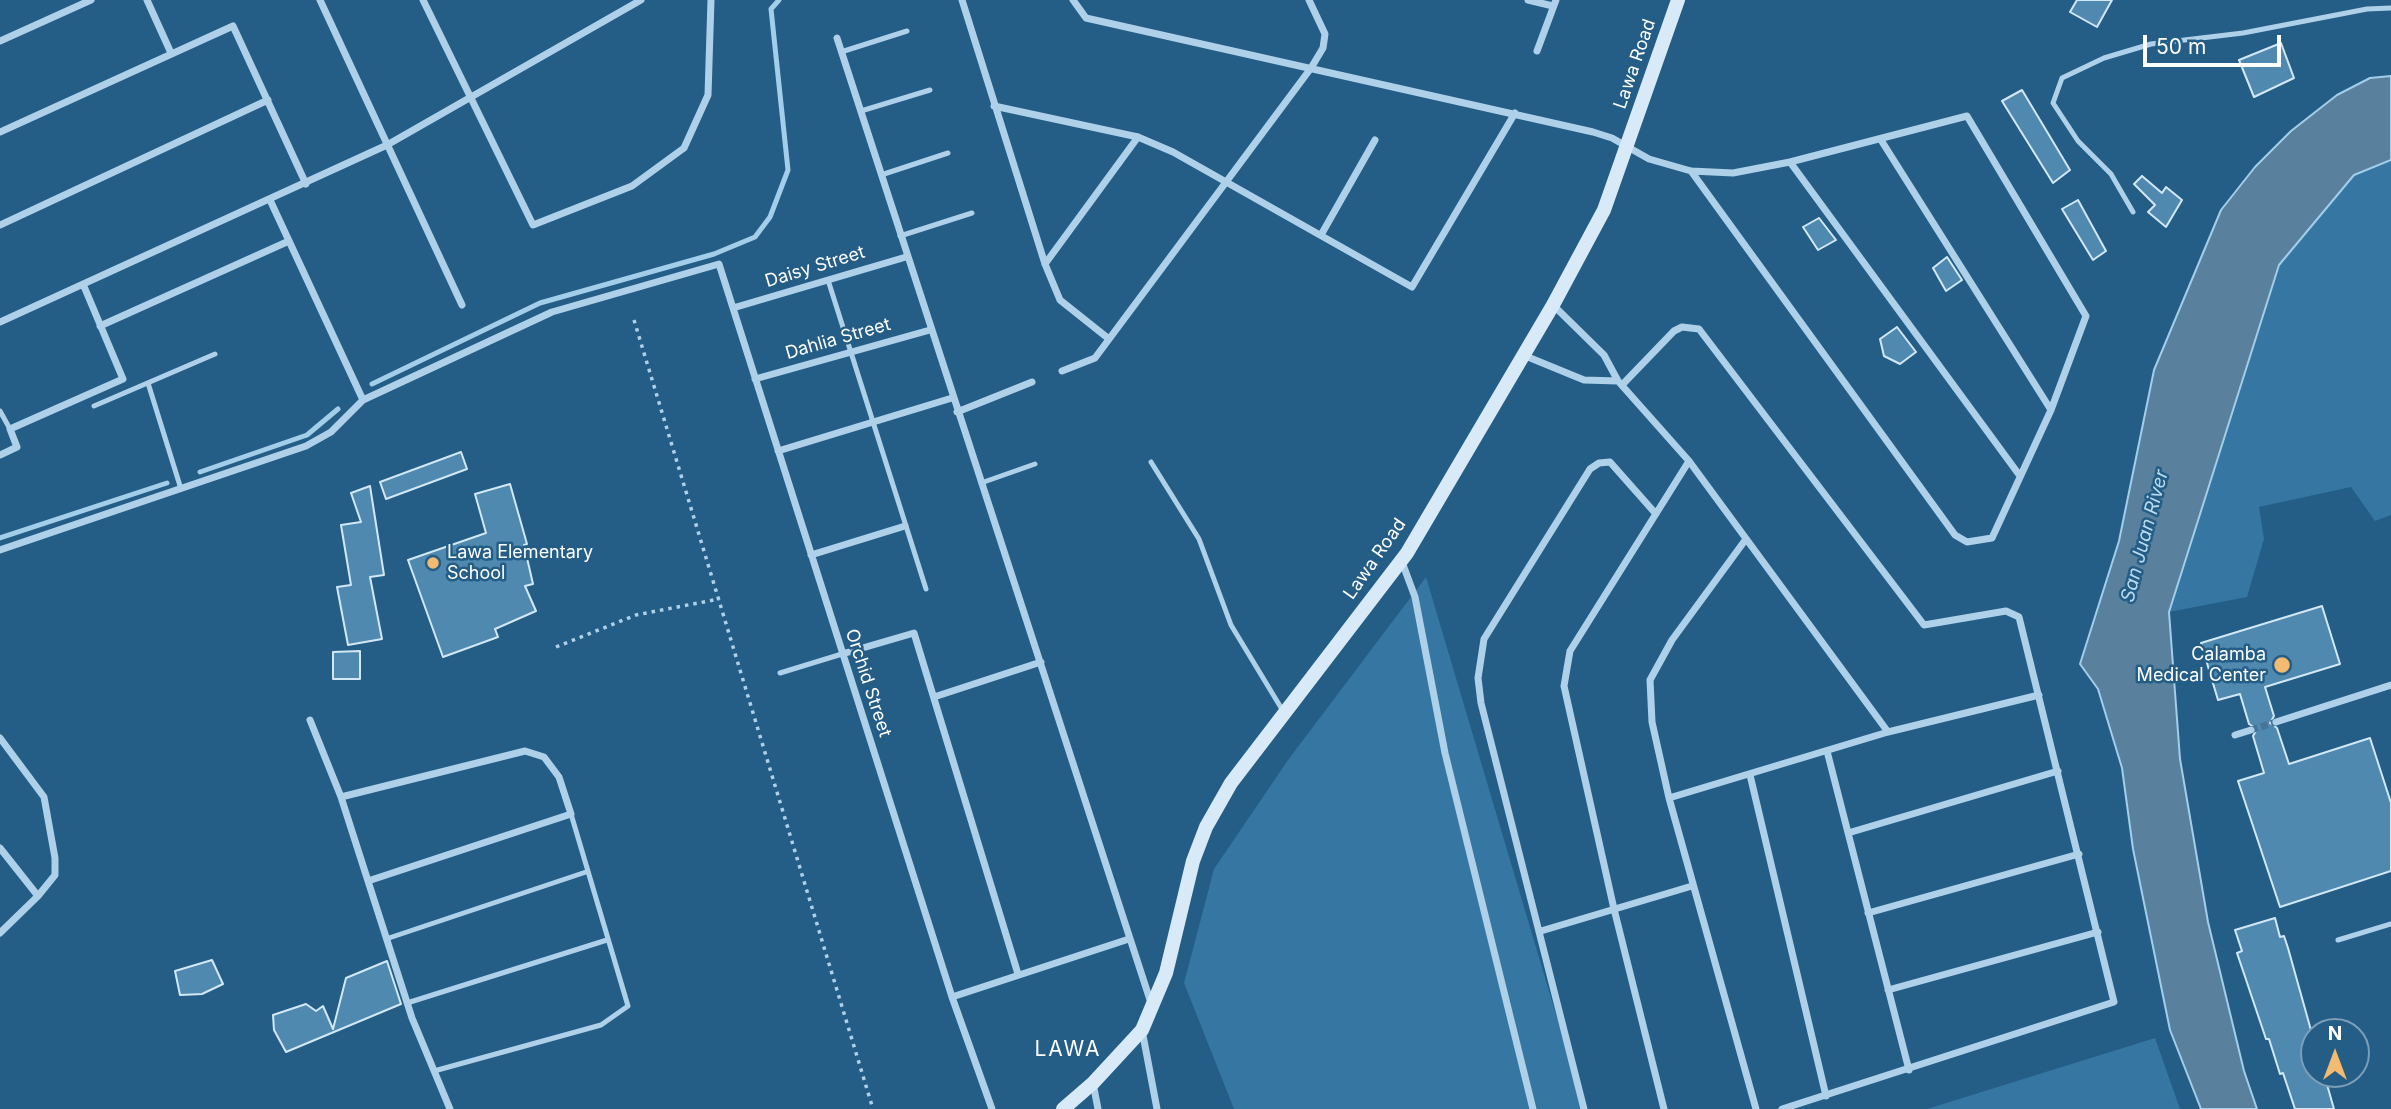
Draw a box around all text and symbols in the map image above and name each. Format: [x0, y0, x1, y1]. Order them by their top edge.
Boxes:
street label: Lawa Road [1610, 16, 1660, 112]
scale bar [2146, 21, 2284, 65]
text: 50 m [2156, 34, 2206, 59]
street label: Daisy Street [763, 242, 867, 292]
street label: Dahlia Street [783, 314, 893, 364]
water label: San Juan River [2116, 467, 2174, 605]
street label: Lawa Road [1339, 514, 1411, 604]
place label: Lawa Elementary School [447, 542, 593, 584]
marker: Lawa Elementary School [425, 555, 441, 571]
street label: Orchid Street [840, 626, 896, 740]
place label: Calamba Medical Center [2137, 644, 2266, 686]
marker: Calamba Medical Center [2272, 655, 2292, 675]
north arrow [2300, 1018, 2370, 1088]
text: N [2328, 1022, 2342, 1045]
district label: LAWA [1035, 1037, 1101, 1063]

